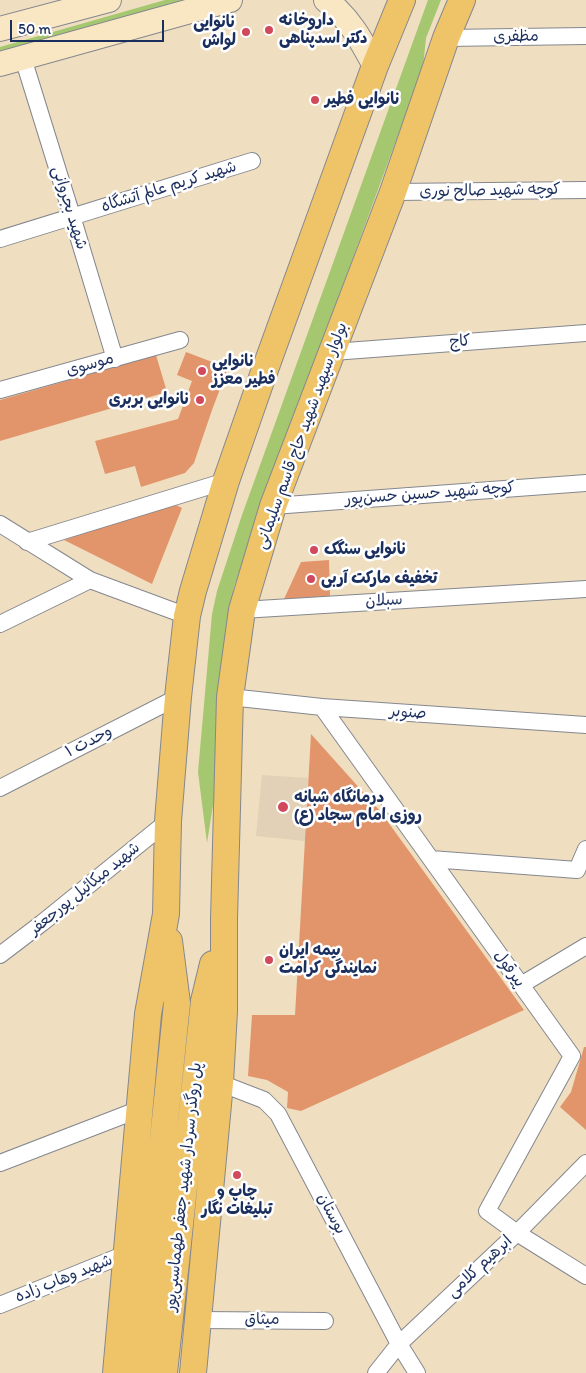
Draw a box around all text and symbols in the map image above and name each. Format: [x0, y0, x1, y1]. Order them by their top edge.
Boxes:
scale bar [12, 10, 166, 42]
place label: داروخانه دكتر اسدپناهی [279, 11, 367, 49]
place label: نانوایی لواش [193, 13, 236, 51]
text: 50 m [18, 20, 51, 38]
marker: داروخانه دكتر اسدپناهی [263, 24, 275, 36]
marker: نانوایی لواش [240, 26, 252, 38]
street label: مظفری [493, 27, 539, 47]
place label: نانوایی فطیر [325, 90, 401, 110]
marker: نانوایی فطیر [309, 94, 321, 106]
street label: شهید کریم عالم آتشگاه [99, 157, 239, 217]
street label: شهید بجروانی [47, 164, 91, 252]
street label: کوچه شهید صالح نوری [419, 180, 561, 202]
street label: بولوار سپهبد شهید حاج قاسم سلیمانی [252, 320, 352, 552]
street label: کاج [449, 332, 471, 352]
street label: موسوی [64, 349, 116, 381]
place label: نانوایی فطیر معزز [212, 352, 276, 390]
marker: نانوایی فطیر معزز [196, 365, 208, 377]
place label: نانوایی بربری [109, 390, 190, 410]
marker: نانوایی بربری [194, 394, 206, 406]
street label: کوچه شهید حسین حسن‌پور [344, 478, 516, 510]
place label: نانوایی سنگک [324, 540, 407, 560]
marker: نانوایی سنگک [308, 544, 320, 556]
place label: تخفیف مارکت آربی [321, 569, 437, 589]
marker: تخفیف مارکت آربی [305, 573, 317, 585]
street label: سبلان [365, 590, 403, 612]
street label: صنوبر [389, 702, 427, 724]
street label: وحدت ۱ [62, 722, 116, 762]
place label: درمانگاه شبانه روزی امام سجاد (ع) [294, 788, 422, 826]
marker: درمانگاه شبانه روزی امام سجاد (ع) [276, 800, 290, 814]
street label: شهید میکائیل پورجعفر [26, 838, 144, 940]
place label: بیمه ایران نمایندگی کرامت [279, 941, 377, 979]
street label: پیرقول [489, 947, 529, 991]
marker: بیمه ایران نمایندگی کرامت [263, 954, 275, 966]
street label: پل روگذر سردار شهید جعفر طهماسبی‌پور [161, 1062, 207, 1312]
marker: چاپ و تبلیغات نگار [231, 1169, 243, 1181]
place label: چاپ و تبلیغات نگار [202, 1182, 272, 1220]
street label: بوستان [312, 1190, 350, 1238]
street label: ابرهیم کلامی [443, 1232, 517, 1302]
street label: شهید وهاب زاده [12, 1251, 116, 1307]
street label: میثاق [245, 1310, 279, 1330]

